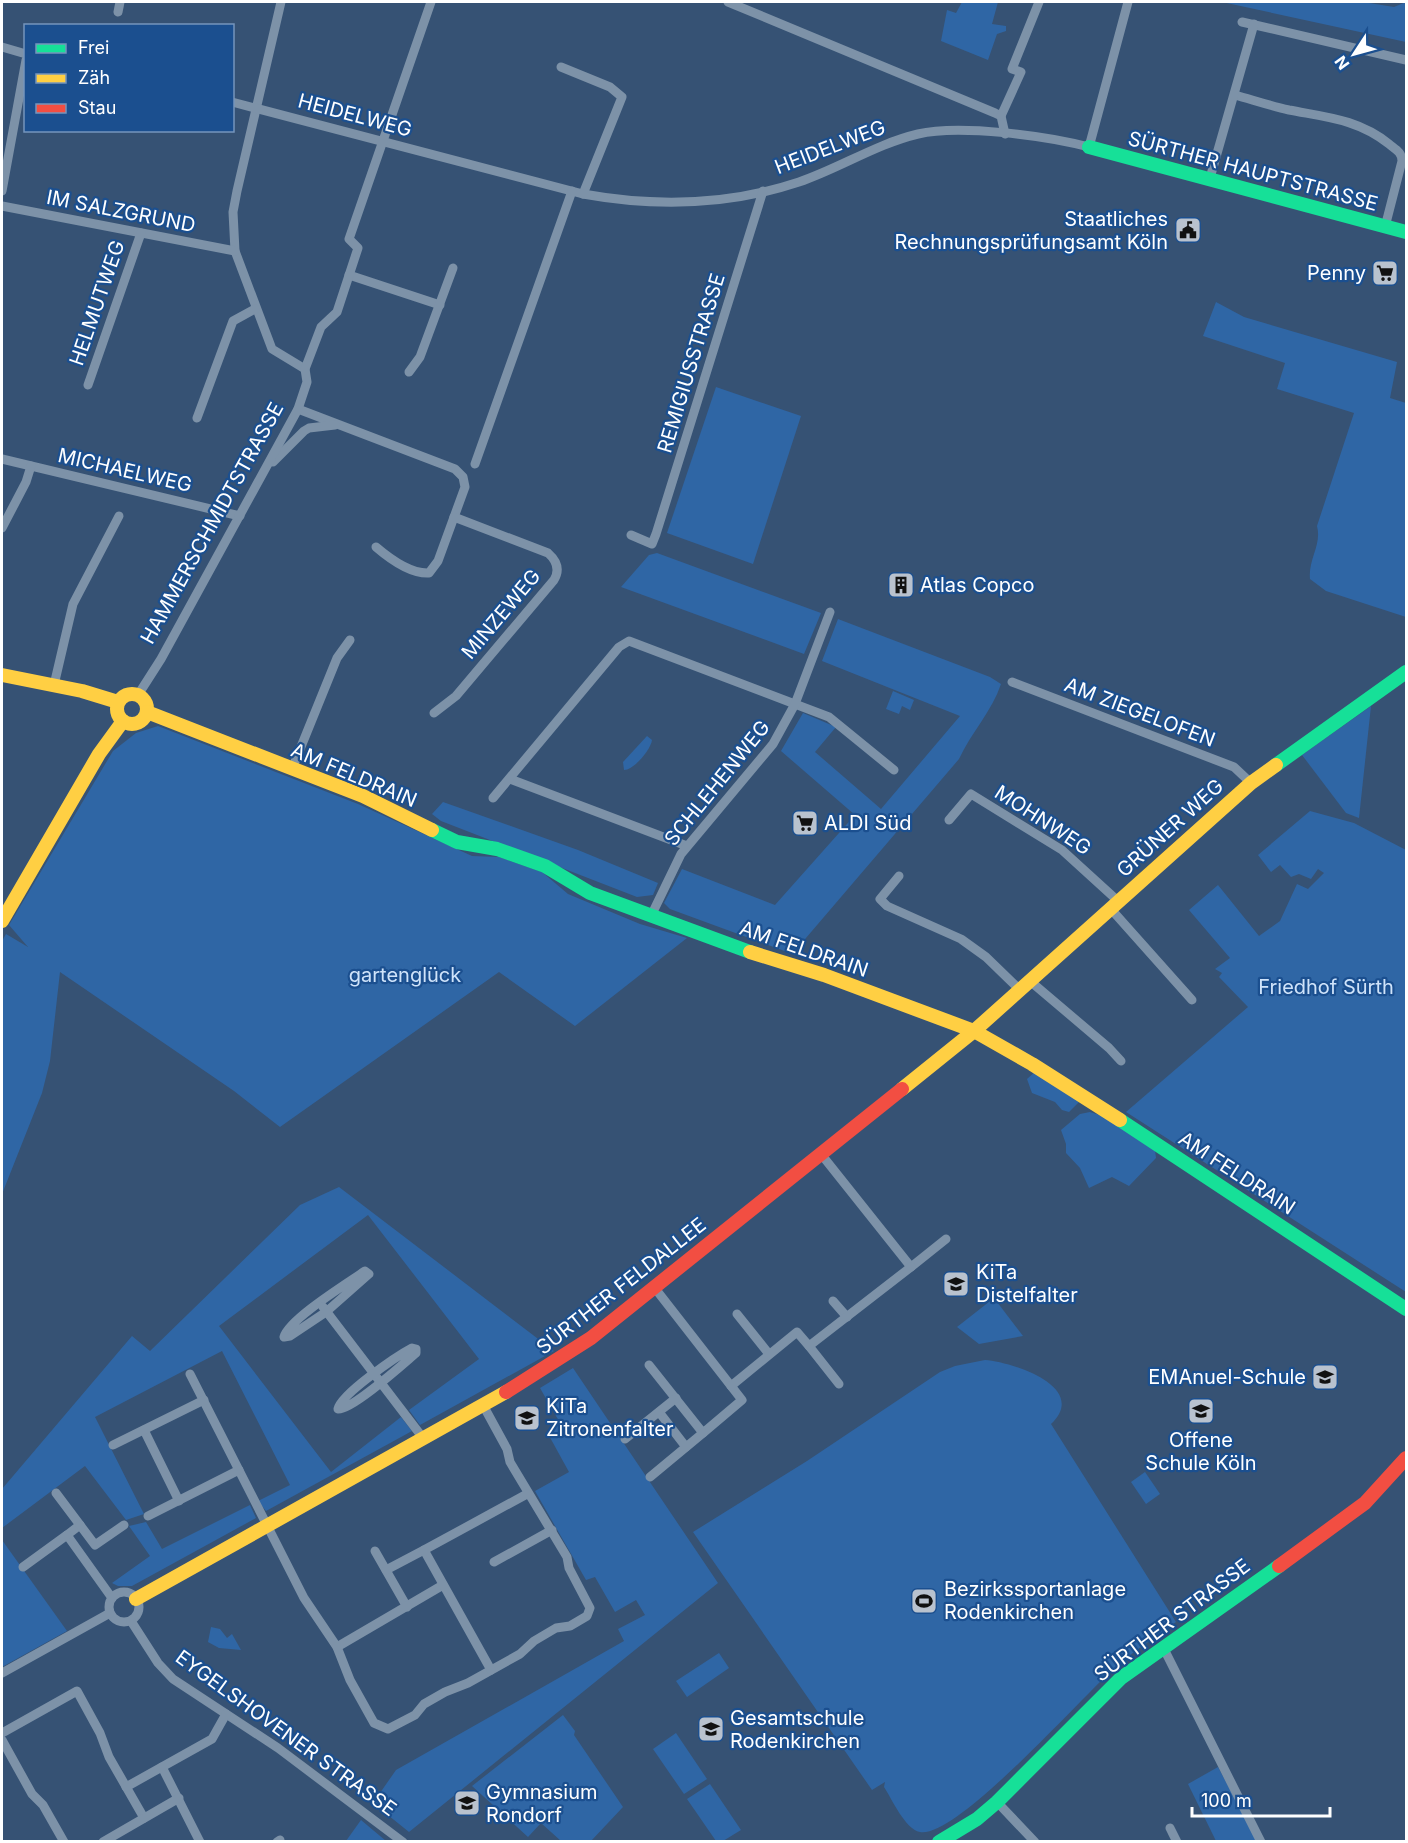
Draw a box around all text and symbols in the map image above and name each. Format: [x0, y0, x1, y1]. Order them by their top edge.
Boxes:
legend [24, 24, 234, 132]
north arrow [1324, 24, 1384, 84]
text: Frei [78, 37, 109, 58]
text: N [1330, 52, 1354, 74]
text: Zäh [78, 67, 110, 88]
street label: HEIDELWEG [296, 88, 414, 142]
text: Stau [78, 97, 116, 118]
street label: HEIDELWEG [771, 115, 889, 179]
street label: SÜRTHER HAUPTSTRASSE [1125, 126, 1381, 216]
street label: IM SALZGRUND [45, 185, 197, 237]
place label: Staatliches Rechnungsprüfungsamt Köln [895, 207, 1168, 254]
public building icon: Staatliches Rechnungsprüfungsamt Köln [1173, 215, 1203, 245]
street label: HELMUTWEG [64, 237, 130, 369]
supermarket icon: Penny [1370, 258, 1400, 288]
place label: Penny [1307, 261, 1366, 285]
street label: REMIGIUSSTRASSE [652, 270, 730, 456]
street label: HAMMERSCHMIDTSTRASSE [136, 398, 288, 648]
street label: MICHAELWEG [56, 443, 194, 497]
street label: MINZEWEG [457, 564, 545, 664]
building icon: Atlas Copco [886, 570, 916, 600]
place label: Atlas Copco [920, 573, 1034, 597]
street label: AM ZIEGELOFEN [1061, 672, 1219, 752]
street label: SCHLEHENWEG [659, 716, 775, 850]
street label: AM FELDRAIN [288, 738, 420, 812]
street label: GRÜNER WEG [1112, 774, 1228, 882]
street label: MOHNWEG [990, 780, 1096, 860]
supermarket icon: ALDI Süd [790, 808, 820, 838]
place label: ALDI Süd [824, 811, 911, 835]
street label: AM FELDRAIN [737, 916, 871, 982]
park label: gartenglück [349, 963, 461, 987]
park label: Friedhof Sürth [1258, 975, 1394, 999]
street label: AM FELDRAIN [1174, 1126, 1300, 1220]
street label: SÜRTHER FELDALLEE [532, 1212, 710, 1360]
place label: KiTa Distelfalter [976, 1260, 1078, 1307]
school or university icon: KiTa Distelfalter [941, 1269, 971, 1299]
school or university icon: EMAnuel-Schule [1310, 1362, 1340, 1392]
place label: EMAnuel-Schule [1148, 1365, 1306, 1389]
place label: KiTa Zitronenfalter [546, 1394, 674, 1441]
school or university icon: Offene Schule Köln [1186, 1396, 1216, 1426]
school or university icon: KiTa Zitronenfalter [512, 1403, 542, 1433]
place label: Offene Schule Köln [1145, 1428, 1257, 1475]
street label: SÜRTHER STRASSE [1089, 1554, 1255, 1686]
place label: Bezirkssportanlage Rodenkirchen [944, 1577, 1126, 1624]
sports icon: Bezirkssportanlage Rodenkirchen [909, 1586, 939, 1616]
street label: EYGELSHOVENER STRASSE [171, 1645, 401, 1821]
place label: Gesamtschule Rodenkirchen [730, 1706, 864, 1753]
school or university icon: Gesamtschule Rodenkirchen [696, 1714, 726, 1744]
place label: Gymnasium Rondorf [486, 1780, 597, 1827]
scale bar [1192, 1780, 1330, 1818]
school or university icon: Gymnasium Rondorf [452, 1788, 482, 1818]
text: 100 m [1201, 1790, 1252, 1811]

